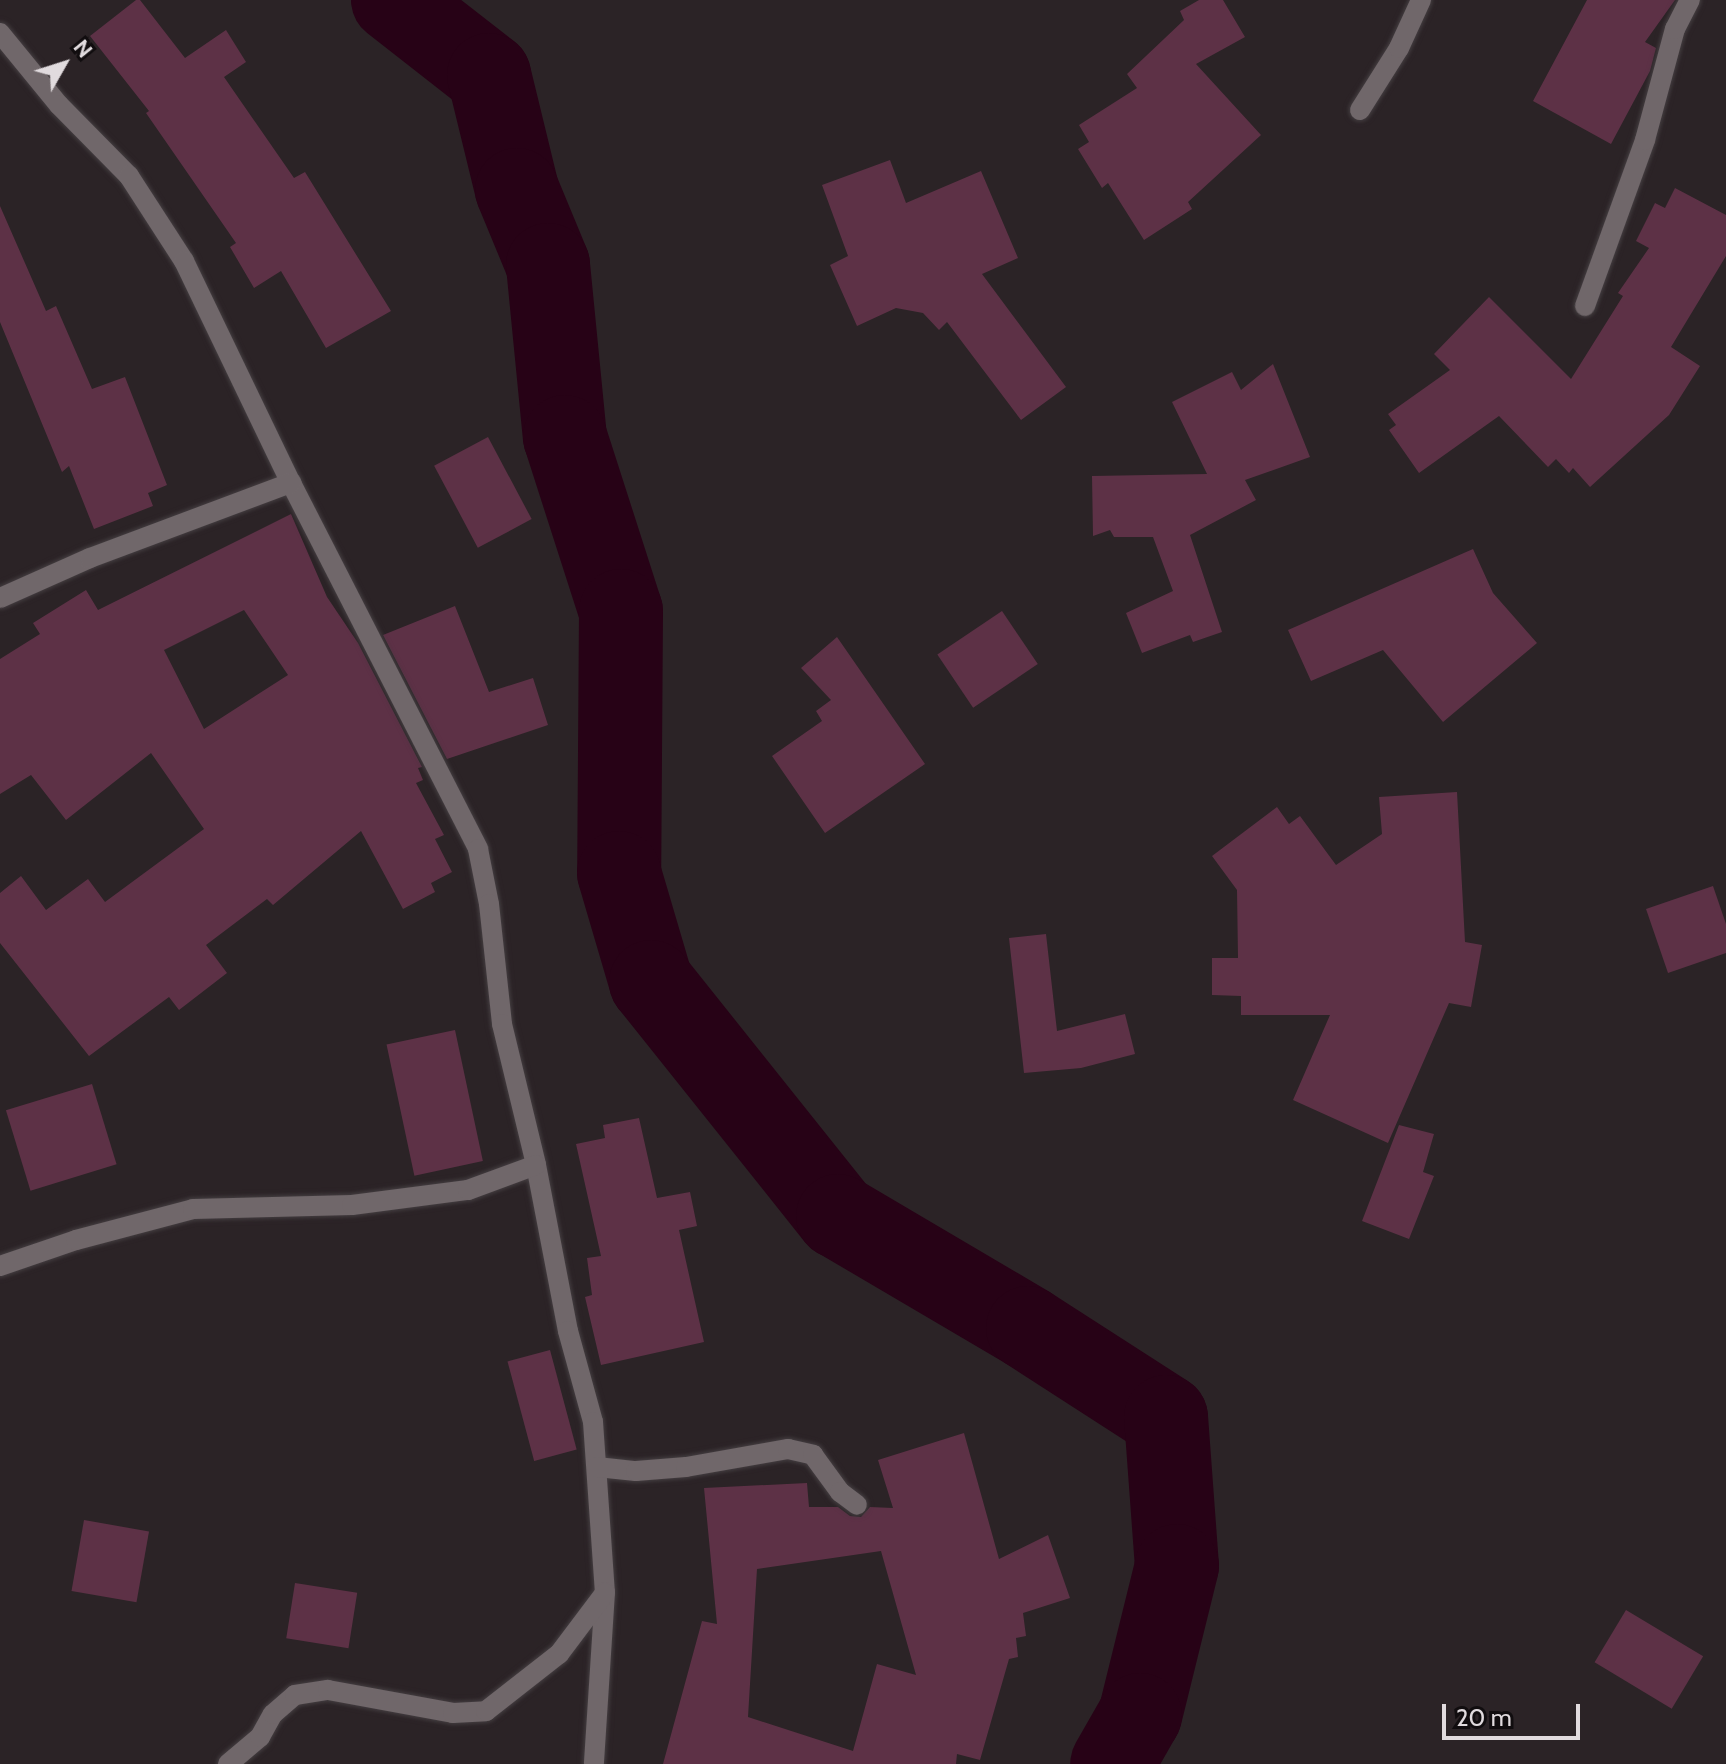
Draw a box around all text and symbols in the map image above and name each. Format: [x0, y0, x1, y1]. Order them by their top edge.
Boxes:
north arrow [24, 24, 104, 104]
text: N [68, 34, 98, 63]
scale bar [1446, 1688, 1584, 1738]
text: 20 m [1456, 1703, 1512, 1732]

